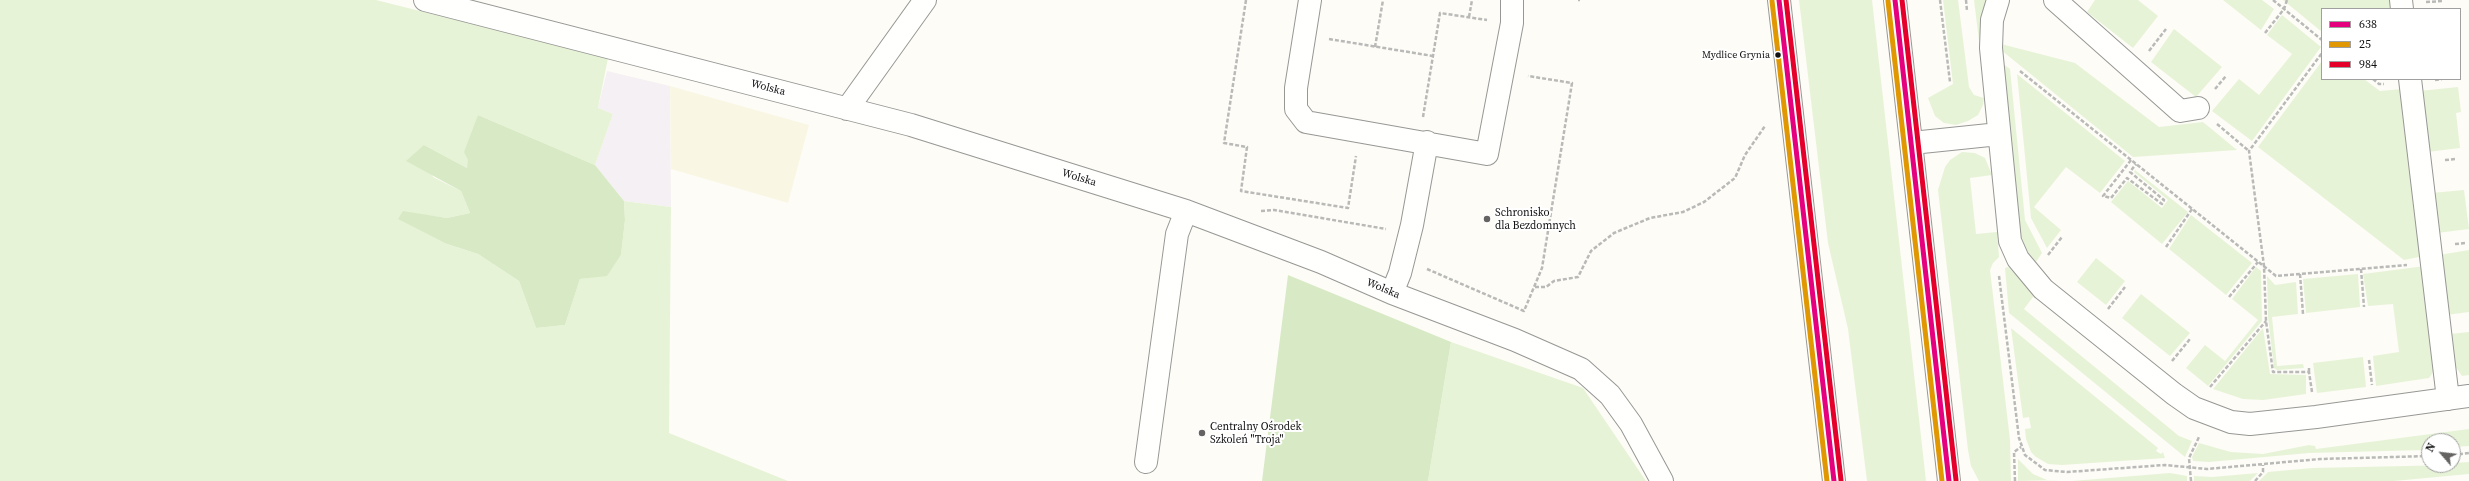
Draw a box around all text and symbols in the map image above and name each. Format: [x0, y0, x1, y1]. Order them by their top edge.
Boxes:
legend [2321, 8, 2461, 80]
text: 638 [2359, 16, 2377, 32]
text: 25 [2359, 36, 2371, 52]
place label: Mydlice Grynia [1702, 49, 1770, 61]
marker: Mydlice Grynia [1773, 50, 1783, 60]
text: 984 [2359, 56, 2377, 72]
street label: Wolska [749, 77, 787, 99]
street label: Wolska [1060, 167, 1098, 189]
place label: Schronisko dla Bezdomnych [1495, 206, 1576, 232]
marker: Schronisko dla Bezdomnych [1482, 214, 1492, 224]
street label: Wolska [1364, 276, 1402, 302]
place label: Centralny Ośrodek Szkoleń "Troja" [1210, 420, 1302, 446]
marker: Centralny Ośrodek Szkoleń "Troja" [1197, 428, 1207, 438]
north arrow [2421, 433, 2461, 473]
text: N [2422, 441, 2439, 455]

